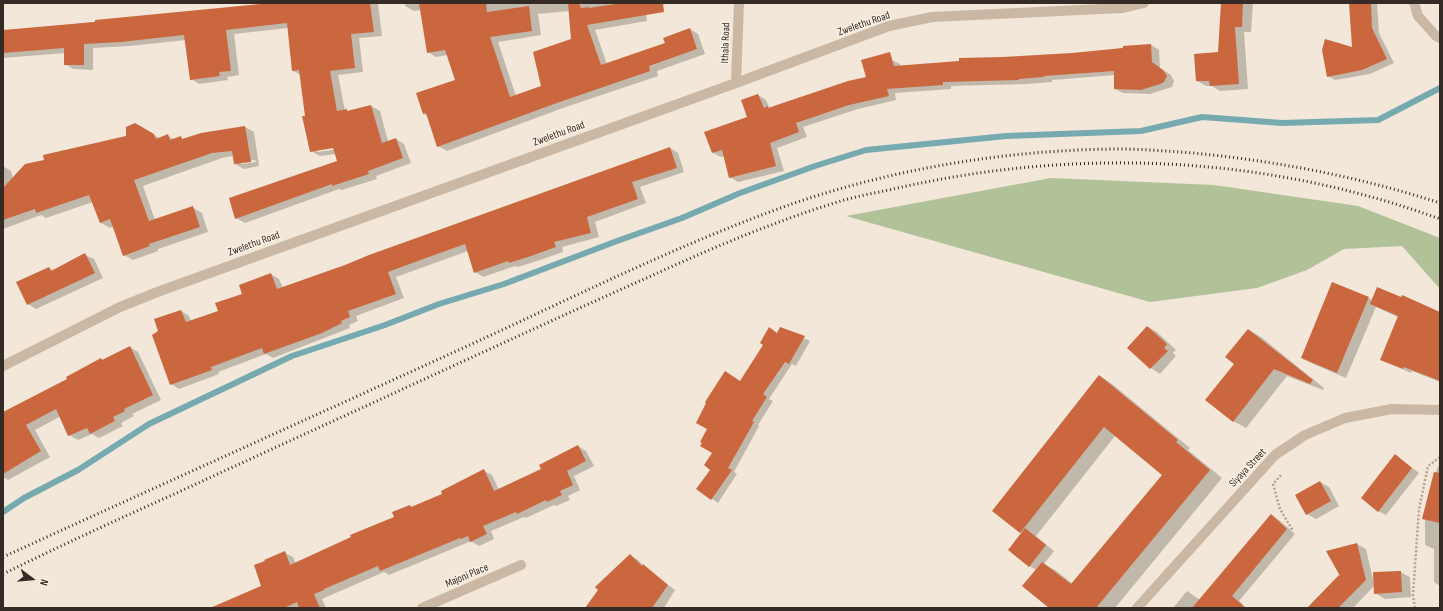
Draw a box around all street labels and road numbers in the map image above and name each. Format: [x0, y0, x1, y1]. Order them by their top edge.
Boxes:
street label: Zwelethu Road [836, 9, 892, 39]
street label: Ithala Road [719, 22, 733, 64]
street label: Zwelethu Road [531, 119, 587, 149]
street label: Zwelethu Road [226, 229, 282, 259]
street label: Siyaya Street [1227, 446, 1269, 490]
street label: Majoni Place [443, 561, 491, 591]

